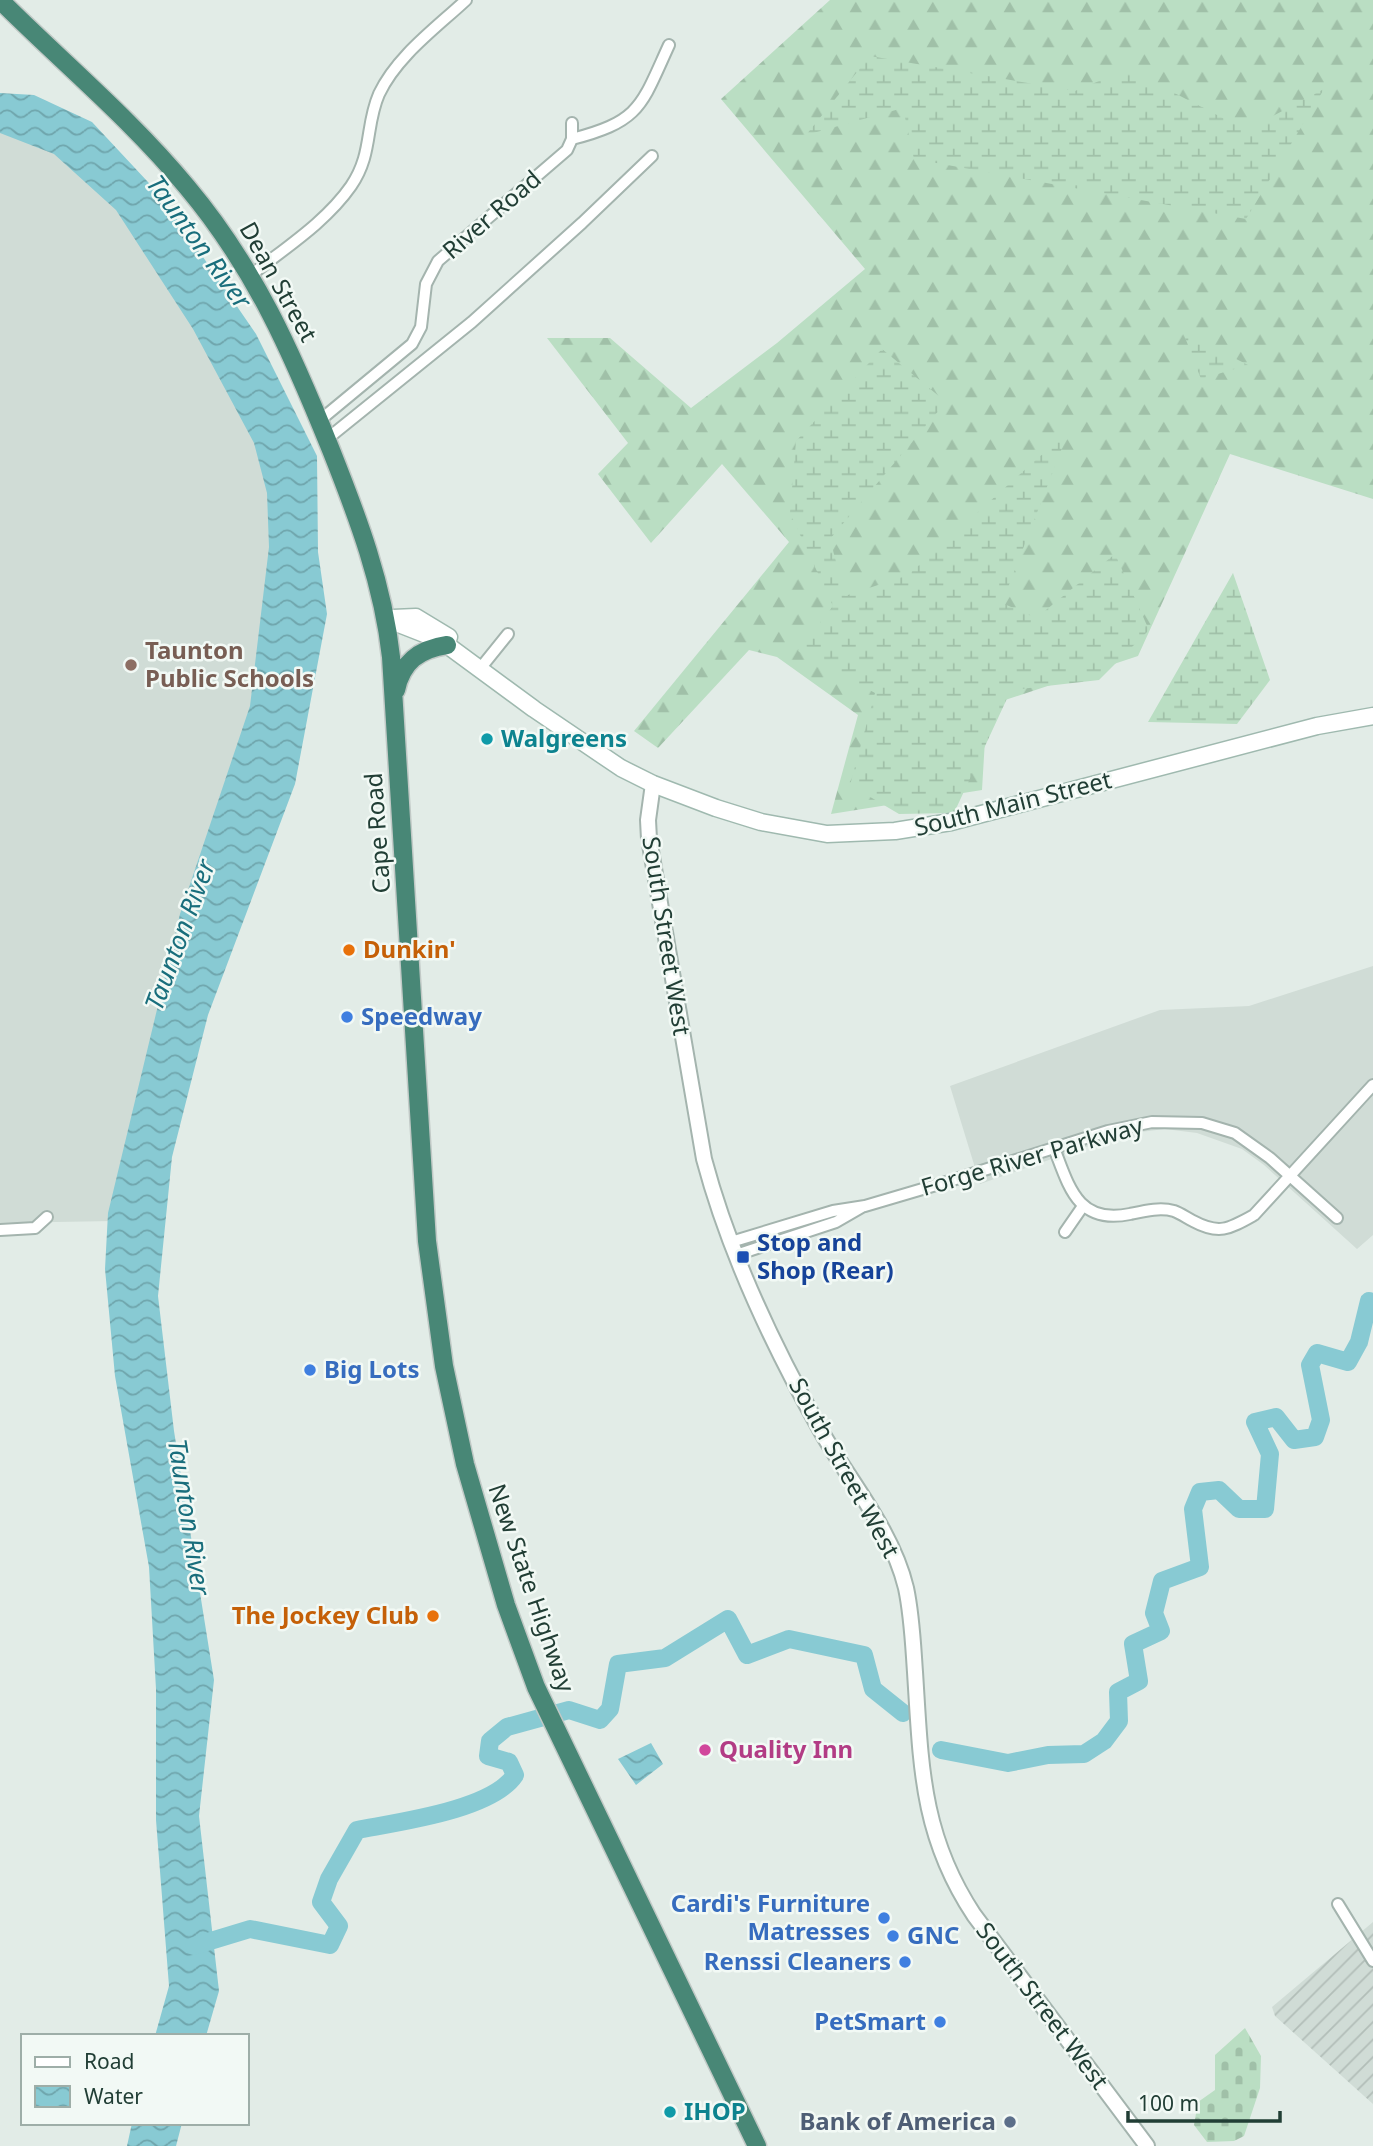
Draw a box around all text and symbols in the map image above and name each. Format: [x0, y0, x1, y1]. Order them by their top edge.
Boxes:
street label: River Road [435, 162, 547, 266]
water label: Taunton River [139, 167, 262, 317]
street label: Dean Street [233, 215, 326, 348]
place label: Taunton Public Schools [145, 633, 314, 694]
marker: Taunton Public Schools [123, 657, 139, 673]
place label: Walgreens [501, 721, 627, 754]
marker: Walgreens [479, 731, 495, 747]
street label: South Main Street [911, 762, 1115, 843]
street label: Cape Road [356, 772, 397, 895]
street label: South Street West [635, 834, 700, 1038]
water label: Taunton River [135, 853, 224, 1015]
place label: Dunkin' [363, 932, 456, 965]
marker: Dunkin' [341, 942, 357, 958]
place label: Speedway [361, 999, 482, 1032]
marker: Speedway [339, 1009, 355, 1025]
street label: Forge River Parkway [917, 1108, 1147, 1203]
place label: Stop and Shop (Rear) [757, 1225, 894, 1286]
marker: Stop and Shop (Rear) [735, 1249, 751, 1265]
place label: Big Lots [324, 1352, 419, 1385]
marker: Big Lots [302, 1362, 318, 1378]
street label: South Street West [782, 1371, 909, 1563]
water label: Taunton River [160, 1436, 220, 1599]
street label: New State Highway [481, 1479, 584, 1697]
place label: The Jockey Club [232, 1598, 419, 1631]
marker: The Jockey Club [425, 1608, 441, 1624]
place label: Quality Inn [719, 1732, 853, 1765]
marker: Quality Inn [697, 1742, 713, 1758]
place label: Cardi's Furniture Matresses [671, 1886, 870, 1947]
marker: Cardi's Furniture Matresses [876, 1910, 892, 1926]
street label: South Street West [970, 1915, 1117, 2096]
place label: GNC [907, 1918, 959, 1951]
marker: GNC [885, 1928, 901, 1944]
place label: Renssi Cleaners [704, 1944, 891, 1977]
marker: Renssi Cleaners [897, 1954, 913, 1970]
place label: PetSmart [814, 2004, 926, 2037]
marker: PetSmart [932, 2014, 948, 2030]
legend [21, 2034, 248, 2125]
text: Road [84, 2047, 134, 2075]
scale bar [1128, 2080, 1280, 2124]
text: Water [84, 2082, 143, 2110]
text: 100 m [1138, 2089, 1199, 2117]
place label: IHOP [684, 2094, 746, 2127]
marker: IHOP [662, 2104, 678, 2120]
place label: Bank of America [799, 2104, 996, 2137]
marker: Bank of America [1002, 2114, 1018, 2130]

